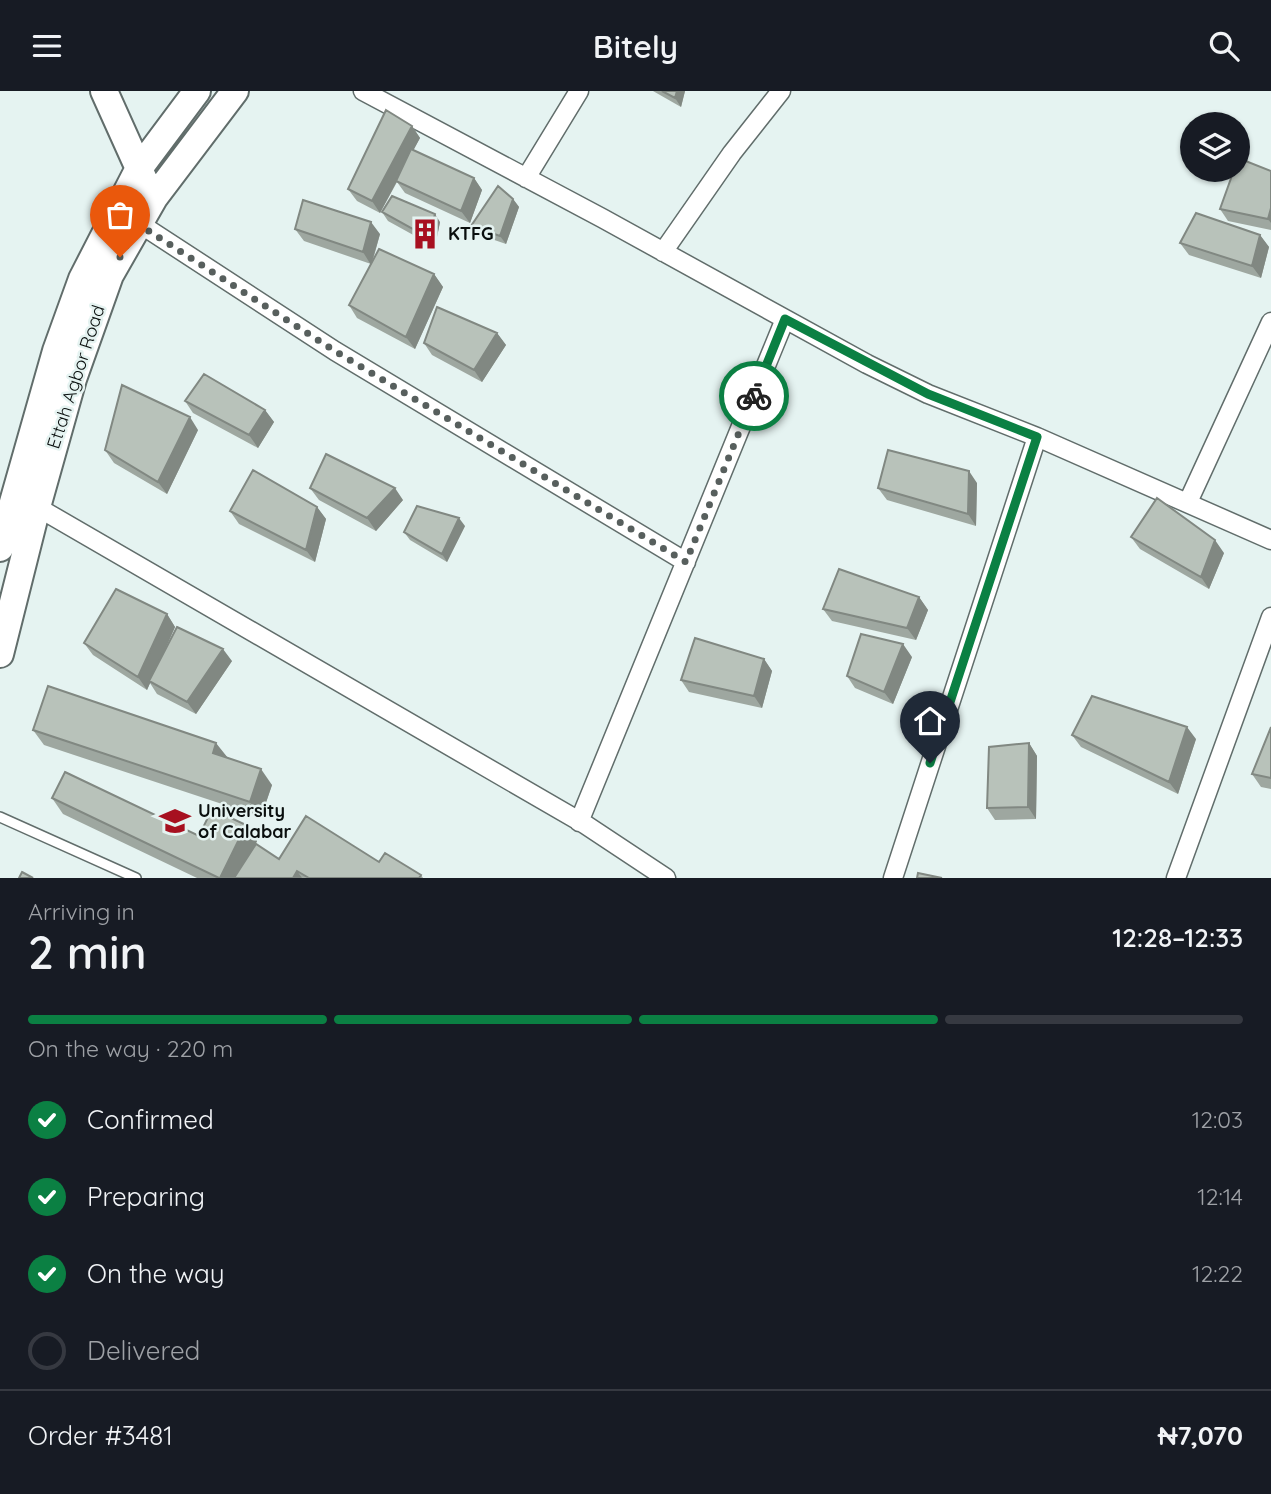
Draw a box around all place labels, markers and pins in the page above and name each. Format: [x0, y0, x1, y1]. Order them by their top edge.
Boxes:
pin [90, 185, 150, 257]
building icon: KTFG [408, 217, 442, 251]
place label: KTFG [448, 222, 494, 245]
pin [900, 691, 960, 763]
place label: University of Calabar [198, 799, 291, 843]
school or university icon: University of Calabar [158, 804, 192, 838]

